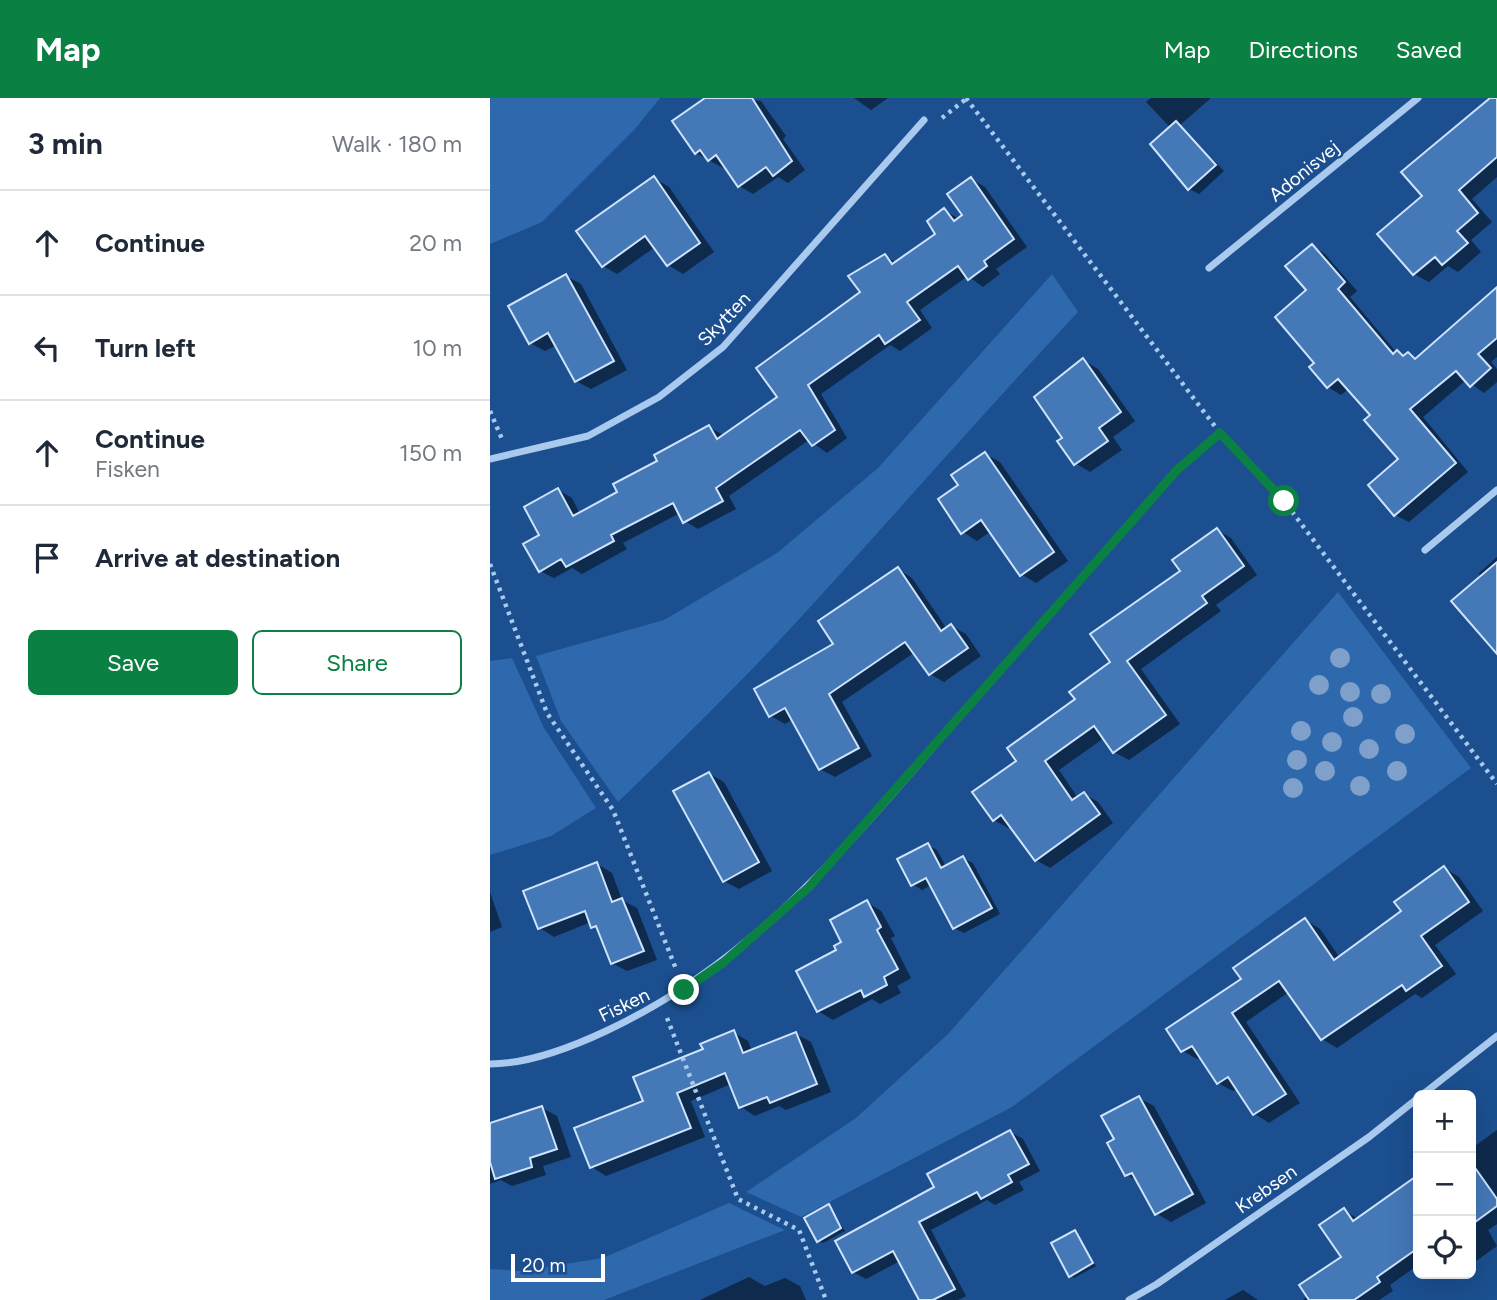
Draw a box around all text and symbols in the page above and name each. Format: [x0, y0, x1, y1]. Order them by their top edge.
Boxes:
text: Map [35, 30, 101, 69]
text: Map [1164, 35, 1210, 64]
text: Directions [1248, 35, 1358, 64]
text: Saved [1396, 35, 1462, 64]
text: 3 min [28, 125, 103, 162]
text: Walk · 180 m [332, 130, 462, 158]
street label: Adonisvej [1264, 136, 1344, 206]
icon: ahead [28, 224, 66, 262]
text: Continue [95, 227, 205, 259]
text: 20 m [409, 229, 462, 257]
street label: Skytten [693, 287, 755, 351]
icon: left [28, 329, 66, 367]
text: Turn left [95, 332, 196, 364]
text: 10 m [413, 334, 462, 362]
text: Continue [95, 423, 205, 455]
icon: ahead [28, 434, 66, 472]
text: 150 m [399, 439, 462, 467]
text: Fisken [95, 455, 160, 483]
route start [1268, 485, 1299, 516]
icon: arrive [28, 539, 66, 577]
text: Arrive at destination [95, 542, 340, 574]
button: Save [28, 630, 238, 695]
button: Share [252, 630, 462, 695]
route end [668, 974, 699, 1005]
street label: Fisken [595, 983, 653, 1027]
map controls [1413, 1090, 1476, 1279]
button: + [1413, 1090, 1476, 1153]
button: − [1413, 1153, 1476, 1216]
street label: Krebsen [1231, 1160, 1301, 1218]
button: locate [1413, 1216, 1476, 1279]
scale bar [511, 1251, 606, 1283]
text: 20 m [522, 1254, 566, 1277]

